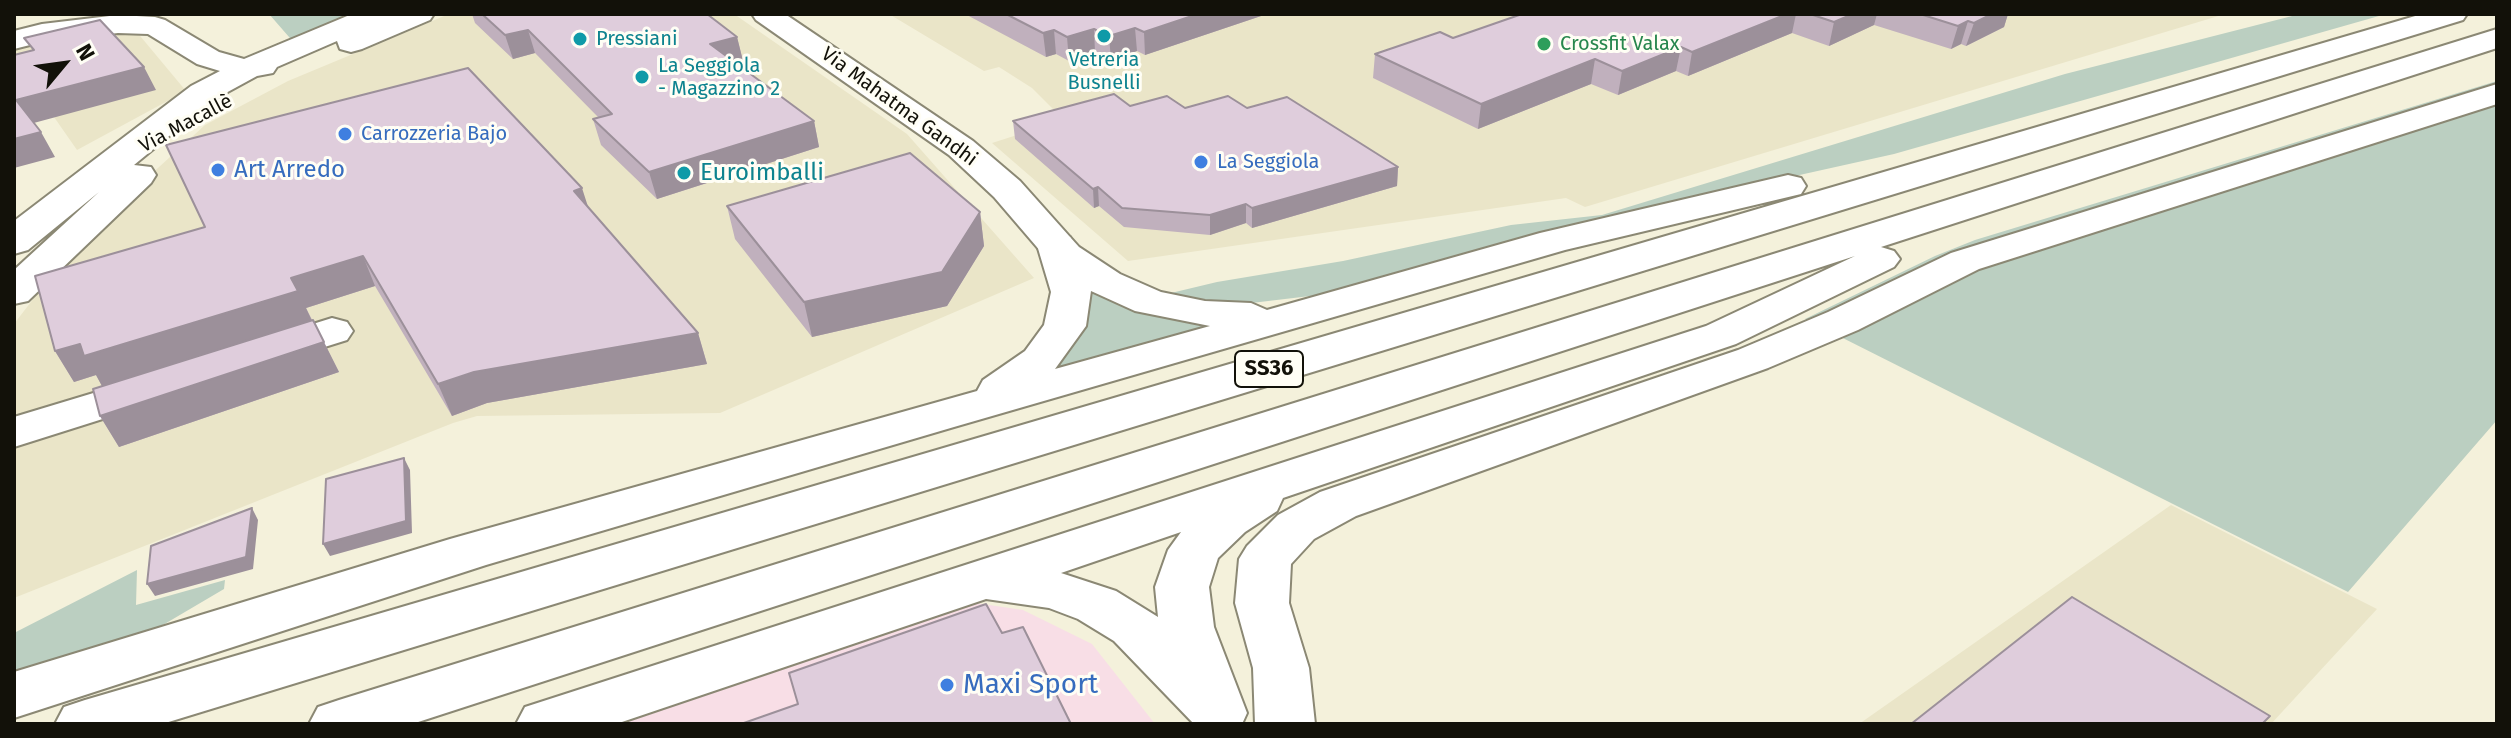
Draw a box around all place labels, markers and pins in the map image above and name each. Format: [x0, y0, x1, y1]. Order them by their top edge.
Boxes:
place label: Pressiani [596, 27, 678, 51]
marker: Vetreria Busnelli [1095, 27, 1113, 45]
marker: Pressiani [571, 30, 589, 48]
place label: Crossfit Valax [1560, 32, 1680, 56]
marker: Crossfit Valax [1535, 35, 1553, 53]
place label: Vetreria Busnelli [1067, 48, 1141, 95]
place label: La Seggiola - Magazzino 2 [658, 54, 780, 101]
marker: La Seggiola - Magazzino 2 [633, 68, 651, 86]
place label: Carrozzeria Bajo [361, 122, 507, 146]
marker: Carrozzeria Bajo [336, 125, 354, 143]
place label: La Seggiola [1217, 150, 1319, 174]
marker: La Seggiola [1192, 153, 1210, 171]
place label: Art Arredo [234, 156, 345, 184]
place label: Euroimballi [700, 159, 824, 187]
marker: Art Arredo [209, 161, 227, 179]
marker: Euroimballi [675, 164, 693, 182]
place label: Maxi Sport [963, 668, 1098, 702]
marker: Maxi Sport [938, 676, 956, 694]

